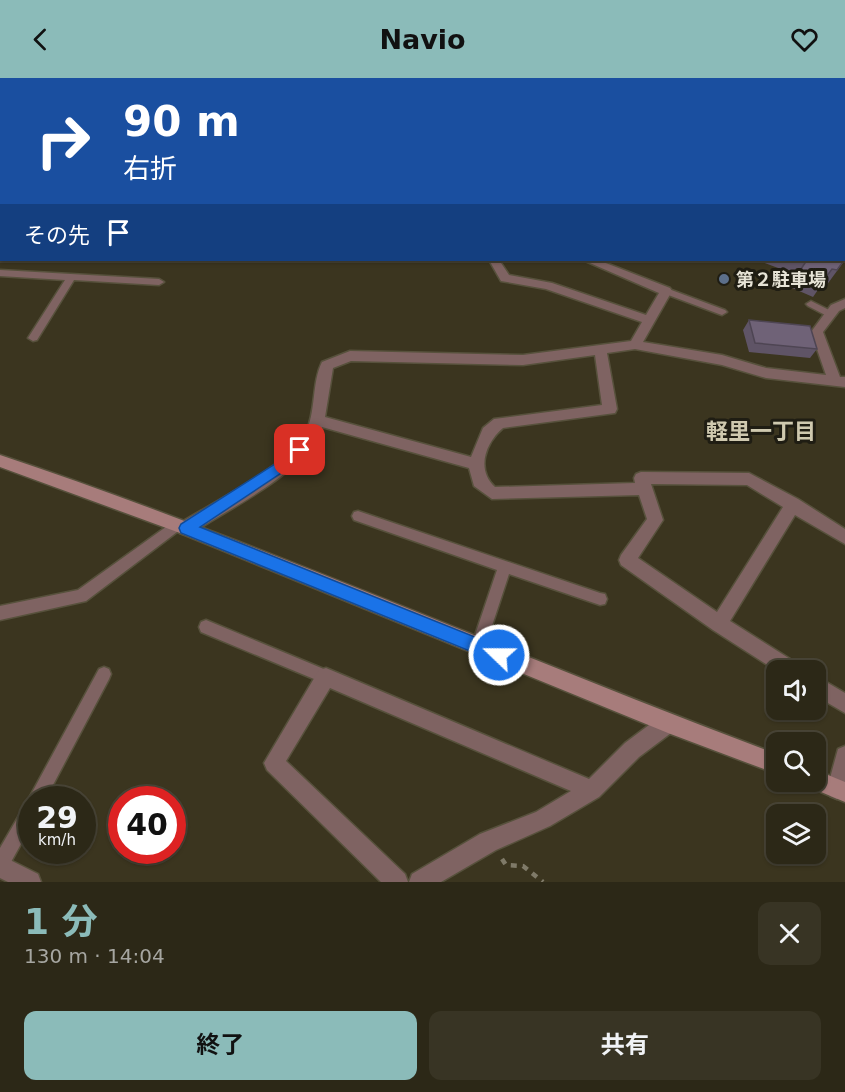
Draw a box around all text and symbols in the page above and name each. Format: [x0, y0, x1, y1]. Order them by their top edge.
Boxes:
icon: back [24, 23, 57, 56]
icon: heart [788, 23, 821, 56]
text: Navio [379, 24, 466, 55]
text: 90 m [123, 97, 240, 146]
icon: right [24, 102, 102, 180]
text: 右折 [123, 153, 177, 184]
icon: arrive [102, 216, 135, 249]
text: その先 [24, 223, 90, 248]
place label: 第２駐車場 [736, 269, 826, 290]
marker: 第２駐車場 [717, 272, 731, 286]
district label: 軽里一丁目 [706, 419, 816, 444]
pin [274, 424, 325, 475]
icon: arrive [283, 433, 316, 466]
position arrow [467, 623, 531, 687]
map controls [766, 660, 826, 864]
button: sound [766, 660, 826, 720]
button: search [766, 732, 826, 792]
speed limit sign: 40 [108, 786, 186, 864]
text: 29 [36, 800, 78, 835]
button: layers [766, 804, 826, 864]
text: km/h [38, 831, 76, 849]
text: 1 分 [24, 901, 98, 942]
button: close [758, 902, 821, 965]
text: 130 m · 14:04 [24, 944, 165, 968]
button: 終了 [24, 1011, 417, 1080]
button: 共有 [429, 1011, 821, 1080]

